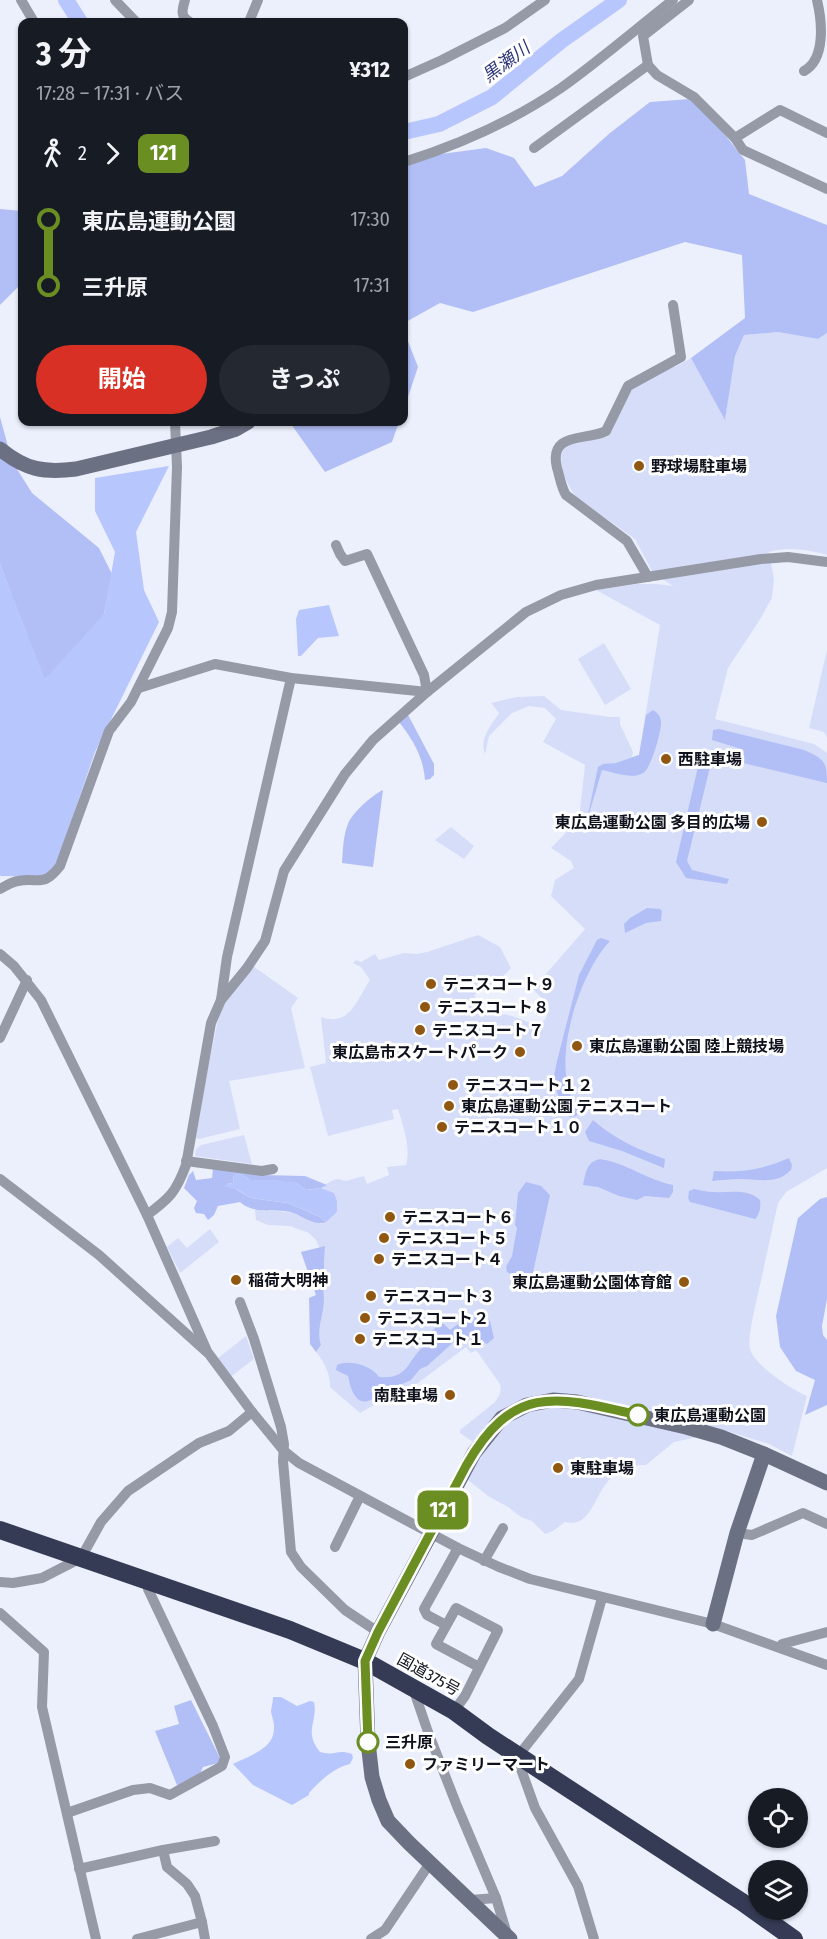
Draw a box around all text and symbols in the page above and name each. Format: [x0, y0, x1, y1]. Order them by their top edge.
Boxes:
text: 3 分 [36, 34, 91, 74]
water label: 黒瀬川 [478, 36, 536, 87]
text: ¥312 [349, 56, 390, 83]
text: 17:28 – 17:31 · バス [36, 81, 184, 105]
icon: walk [36, 137, 69, 170]
icon: forward [96, 137, 129, 170]
text: 121 [150, 140, 177, 166]
text: 2 [78, 141, 87, 165]
text: 17:30 [350, 207, 390, 231]
text: 東広島運動公園 [82, 208, 236, 235]
text: 17:31 [353, 273, 390, 297]
text: 三升原 [82, 274, 148, 301]
button: 開始 [36, 345, 207, 414]
button: きっぷ [219, 345, 390, 414]
place label: 野球場駐車場 [651, 457, 747, 476]
marker: 野球場駐車場 [632, 459, 646, 473]
place label: 西駐車場 [678, 750, 742, 769]
marker: 西駐車場 [659, 752, 673, 766]
place label: 東広島運動公園 多目的広場 [555, 813, 750, 832]
marker: 東広島運動公園 多目的広場 [755, 815, 769, 829]
place label: テニスコート９ [443, 975, 555, 994]
marker: テニスコート９ [424, 977, 438, 991]
place label: テニスコート８ [437, 998, 549, 1017]
marker: テニスコート８ [418, 1000, 432, 1014]
place label: テニスコート７ [432, 1021, 544, 1040]
marker: テニスコート７ [413, 1023, 427, 1037]
place label: 東広島運動公園 陸上競技場 [589, 1037, 784, 1056]
marker: 東広島運動公園 陸上競技場 [570, 1039, 584, 1053]
place label: 東広島市スケートパーク [332, 1043, 508, 1062]
marker: 東広島市スケートパーク [513, 1045, 527, 1059]
place label: テニスコート１２ [465, 1076, 593, 1095]
marker: テニスコート１２ [446, 1078, 460, 1092]
place label: 東広島運動公園 テニスコート [461, 1097, 672, 1116]
marker: 東広島運動公園 テニスコート [442, 1099, 456, 1113]
place label: テニスコート１０ [454, 1118, 582, 1137]
marker: テニスコート１０ [435, 1120, 449, 1134]
place label: テニスコート６ [402, 1208, 514, 1227]
marker: テニスコート６ [383, 1210, 397, 1224]
place label: テニスコート５ [396, 1229, 508, 1248]
marker: テニスコート５ [377, 1231, 391, 1245]
place label: テニスコート４ [391, 1250, 503, 1269]
marker: テニスコート４ [372, 1252, 386, 1266]
place label: 稲荷大明神 [248, 1271, 328, 1290]
marker: 稲荷大明神 [229, 1273, 243, 1287]
place label: 東広島運動公園体育館 [512, 1273, 672, 1292]
marker: 東広島運動公園体育館 [677, 1275, 691, 1289]
place label: テニスコート３ [383, 1287, 495, 1306]
marker: テニスコート３ [364, 1289, 378, 1303]
place label: テニスコート２ [377, 1309, 489, 1328]
marker: テニスコート２ [358, 1311, 372, 1325]
place label: テニスコート１ [372, 1330, 484, 1349]
marker: テニスコート１ [353, 1332, 367, 1346]
place label: 南駐車場 [374, 1386, 438, 1405]
marker: 南駐車場 [443, 1388, 457, 1402]
marker: 東広島運動公園 [627, 1404, 649, 1426]
place label: 東広島運動公園 [654, 1406, 766, 1425]
place label: 東駐車場 [570, 1459, 634, 1478]
marker: 東駐車場 [551, 1461, 565, 1475]
line badge: 121 [408, 1490, 478, 1530]
text: 121 [429, 1497, 457, 1523]
street label: 国道375号 [394, 1649, 463, 1699]
marker: 三升原 [357, 1731, 379, 1753]
place label: 三升原 [385, 1733, 433, 1752]
place label: ファミリーマート [422, 1755, 550, 1774]
marker: ファミリーマート [403, 1757, 417, 1771]
map controls [748, 1788, 808, 1920]
button: locate [748, 1788, 808, 1848]
button: layers [748, 1860, 808, 1920]

